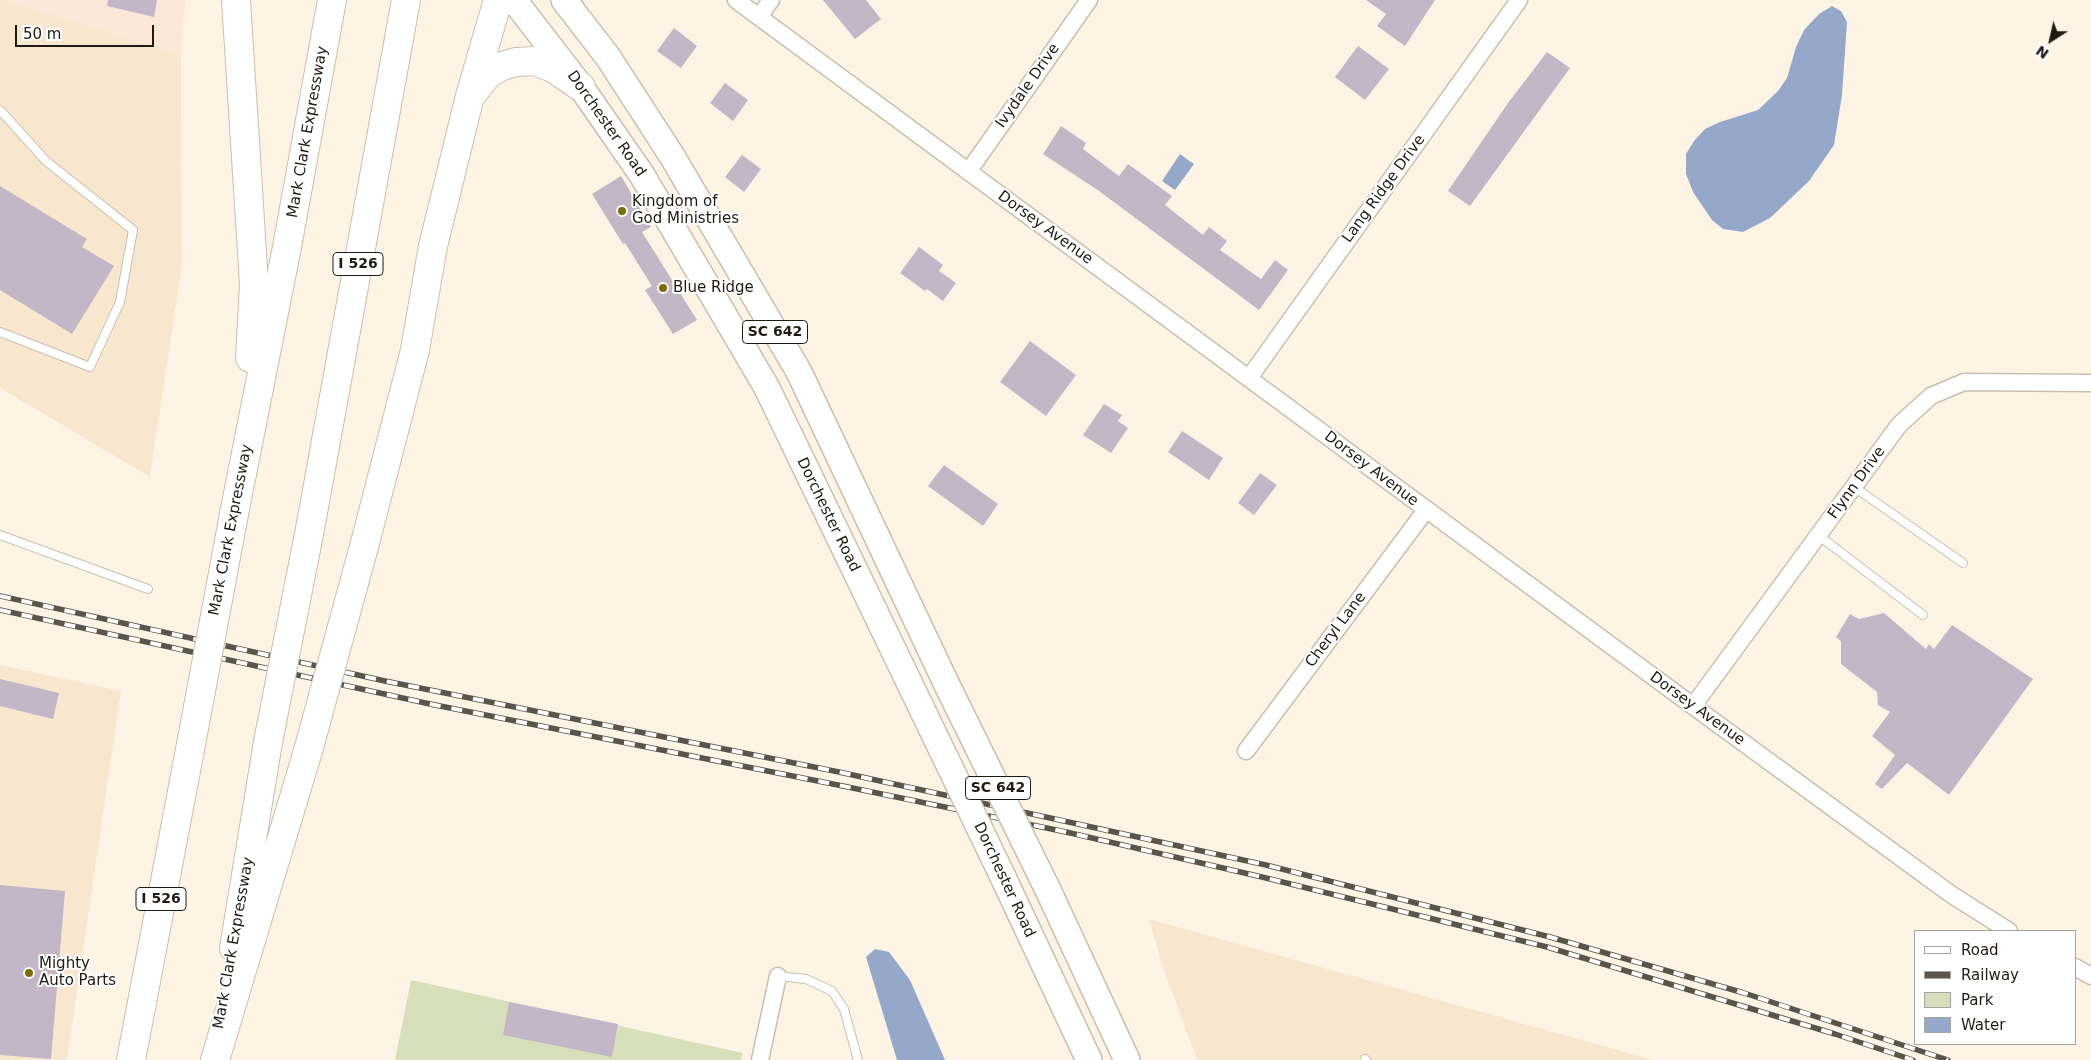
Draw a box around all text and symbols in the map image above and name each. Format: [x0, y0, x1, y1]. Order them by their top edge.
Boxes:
scale bar [18, 15, 156, 47]
north arrow [2026, 15, 2076, 65]
text: 50 m [23, 25, 61, 43]
street label: Ivydale Drive [992, 40, 1064, 132]
text: N [2033, 42, 2052, 62]
street label: Mark Clark Expressway [284, 45, 332, 219]
street label: Dorchester Road [563, 68, 649, 180]
street label: Lang Ridge Drive [1339, 132, 1429, 246]
street label: Dorsey Avenue [994, 187, 1096, 269]
place label: Kingdom of God Ministries [632, 193, 739, 228]
marker: Kingdom of God Ministries [616, 205, 628, 217]
road number: I 526 [333, 252, 383, 276]
place label: Blue Ridge [673, 279, 754, 297]
marker: Blue Ridge [657, 282, 669, 294]
road number: SC 642 [742, 321, 808, 344]
street label: Dorsey Avenue [1320, 428, 1422, 510]
street label: Mark Clark Expressway [206, 443, 256, 617]
street label: Flynn Drive [1825, 443, 1889, 523]
street label: Dorchester Road [793, 455, 863, 575]
street label: Cheryl Lane [1302, 589, 1370, 671]
street label: Dorsey Avenue [1646, 668, 1748, 750]
road number: SC 642 [966, 776, 1030, 800]
street label: Dorchester Road [969, 820, 1039, 940]
street label: Mark Clark Expressway [210, 856, 258, 1030]
road number: I 526 [136, 888, 186, 911]
legend [1914, 930, 2076, 1045]
text: Road [1961, 941, 1999, 959]
place label: Mighty Auto Parts [39, 955, 116, 990]
text: Railway [1961, 966, 2019, 984]
marker: Mighty Auto Parts [23, 967, 35, 979]
text: Park [1961, 991, 1993, 1009]
text: Water [1961, 1016, 2005, 1034]

